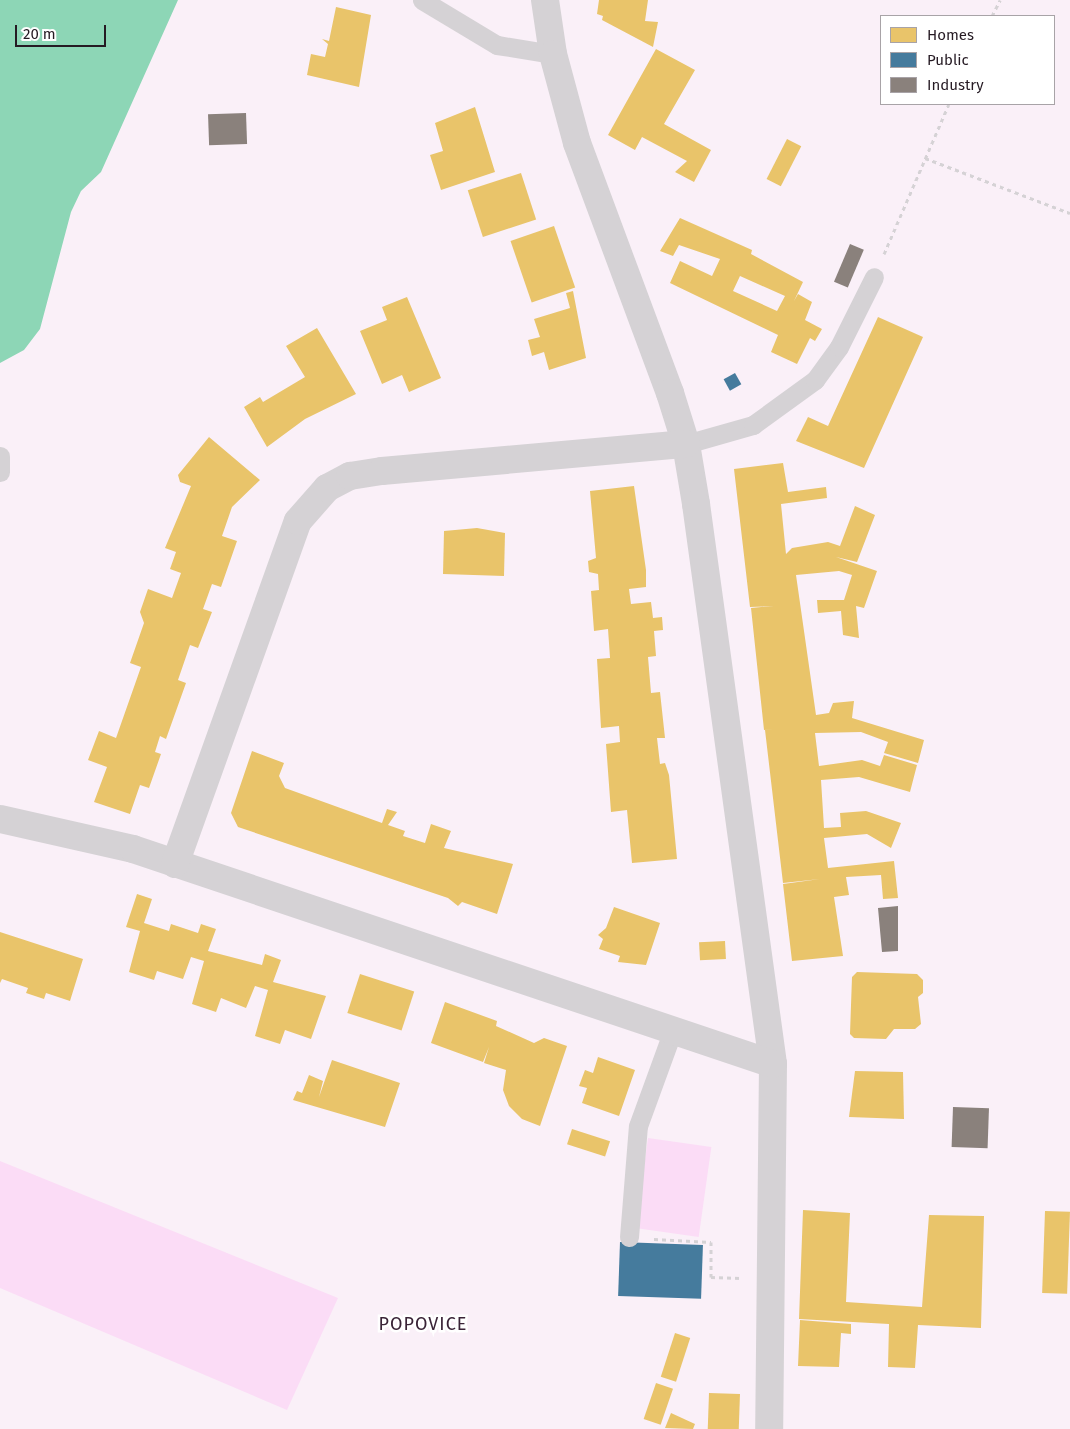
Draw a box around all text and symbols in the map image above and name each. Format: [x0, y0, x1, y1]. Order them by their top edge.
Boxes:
scale bar [18, 15, 109, 47]
legend [880, 15, 1055, 105]
text: 20 m [23, 25, 56, 43]
text: Homes [927, 26, 974, 44]
text: Public [927, 51, 969, 69]
text: Industry [927, 76, 984, 94]
district label: POPOVICE [378, 1313, 468, 1335]

